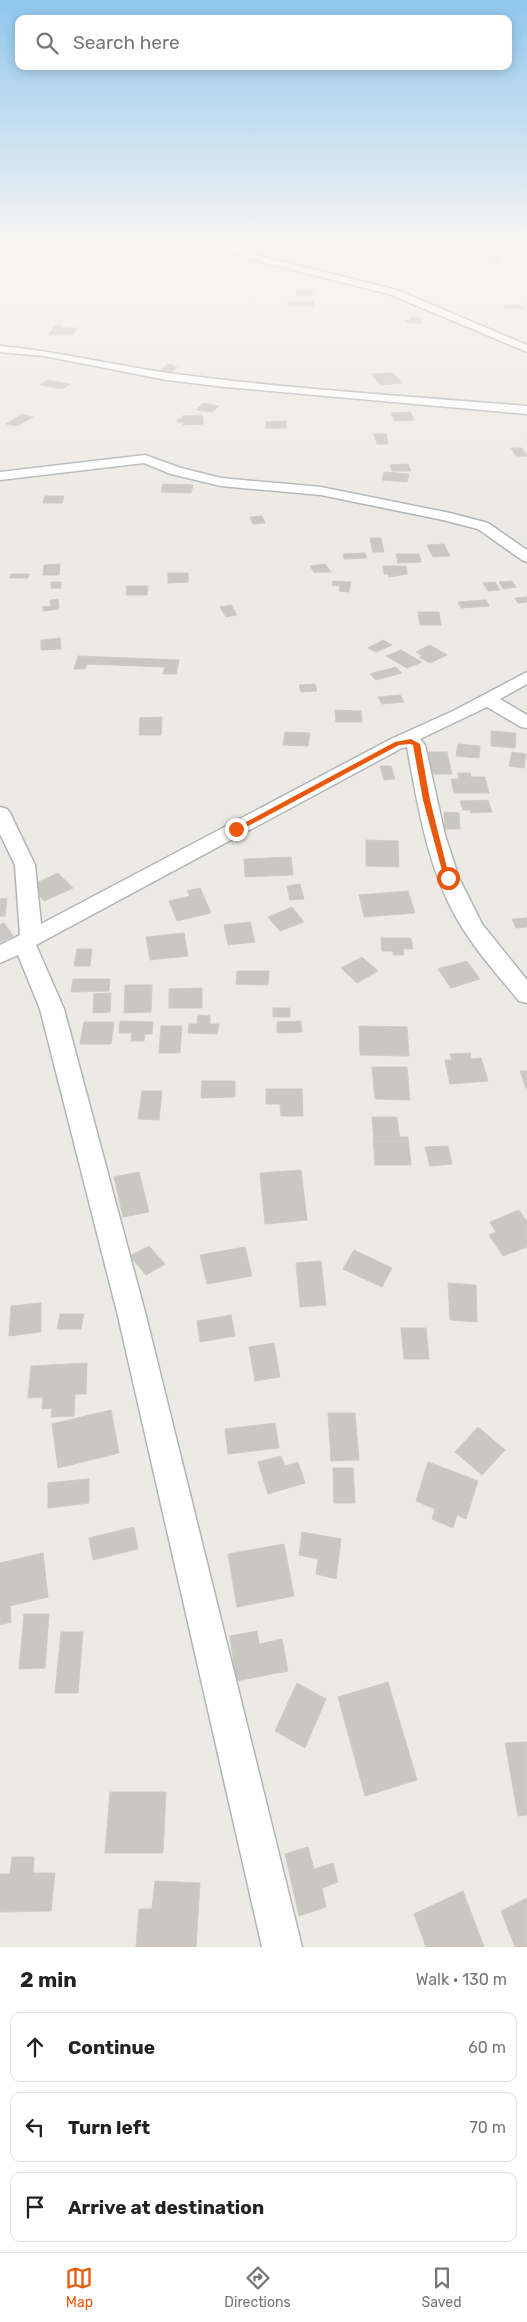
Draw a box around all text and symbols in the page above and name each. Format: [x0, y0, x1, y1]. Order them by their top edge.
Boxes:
search box [15, 15, 512, 70]
icon: search [33, 29, 61, 57]
text: Search here [73, 31, 180, 54]
route end [225, 818, 248, 841]
route start [437, 867, 460, 890]
text: 2 min [20, 1967, 77, 1992]
text: Walk · 130 m [416, 1970, 507, 1989]
icon: ahead [21, 2033, 49, 2061]
text: Continue [68, 2036, 155, 2059]
text: 60 m [468, 2038, 506, 2057]
icon: left [21, 2113, 49, 2141]
text: Turn left [68, 2116, 150, 2139]
text: 70 m [469, 2118, 506, 2137]
icon: arrive [21, 2193, 49, 2221]
text: Arrive at destination [68, 2196, 264, 2219]
tab: Map [65, 2264, 93, 2311]
tab: Directions [224, 2264, 291, 2311]
tab: Saved [422, 2264, 462, 2311]

